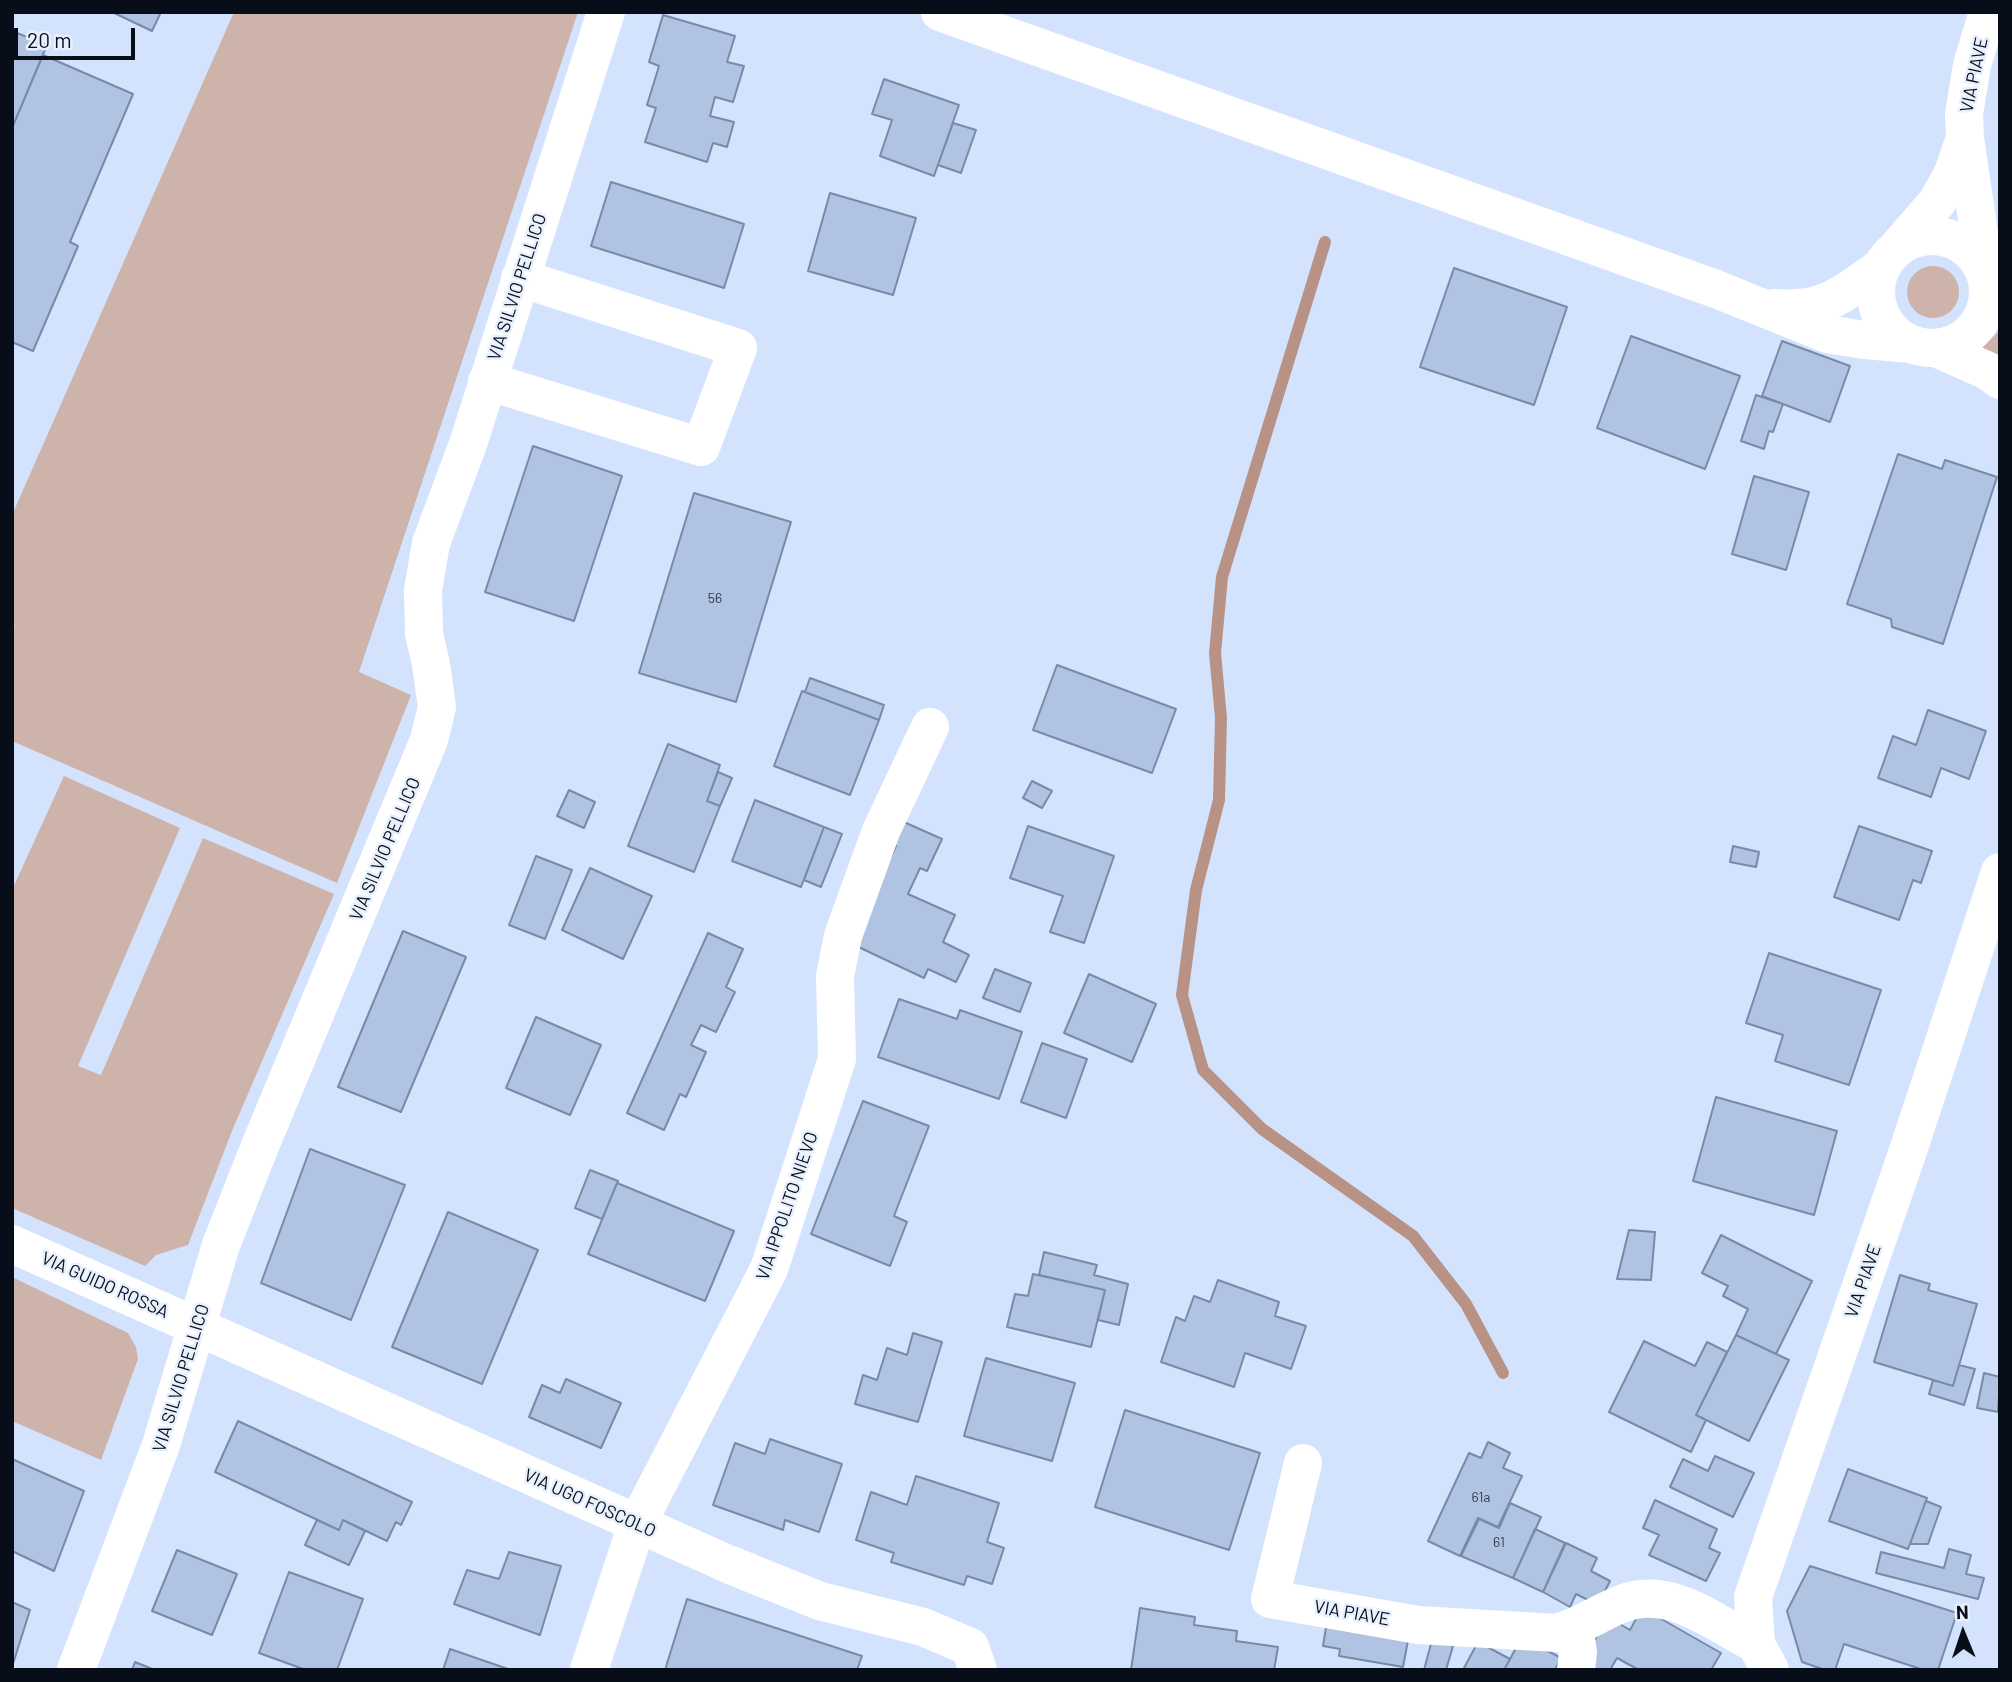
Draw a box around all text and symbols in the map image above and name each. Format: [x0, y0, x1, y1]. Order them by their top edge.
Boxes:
scale bar [18, 14, 138, 58]
text: 20 m [27, 27, 72, 52]
street label: VIA PIAVE [1955, 35, 1993, 115]
street label: VIA SILVIO PELLICO [483, 211, 551, 363]
house number: 56 [708, 590, 722, 606]
street label: VIA SILVIO PELLICO [345, 774, 425, 924]
street label: VIA IPPOLITO NIEVO [751, 1129, 823, 1283]
street label: VIA PIAVE [1840, 1241, 1886, 1321]
street label: VIA GUIDO ROSSA [38, 1247, 172, 1323]
street label: VIA SILVIO PELLICO [148, 1301, 214, 1455]
street label: VIA UGO FOSCOLO [521, 1464, 659, 1542]
house number: 61a [1471, 1489, 1491, 1505]
house number: 61 [1493, 1534, 1505, 1550]
street label: VIA PIAVE [1313, 1596, 1391, 1630]
north arrow [1928, 1598, 1998, 1668]
text: N [1956, 1600, 1969, 1623]

